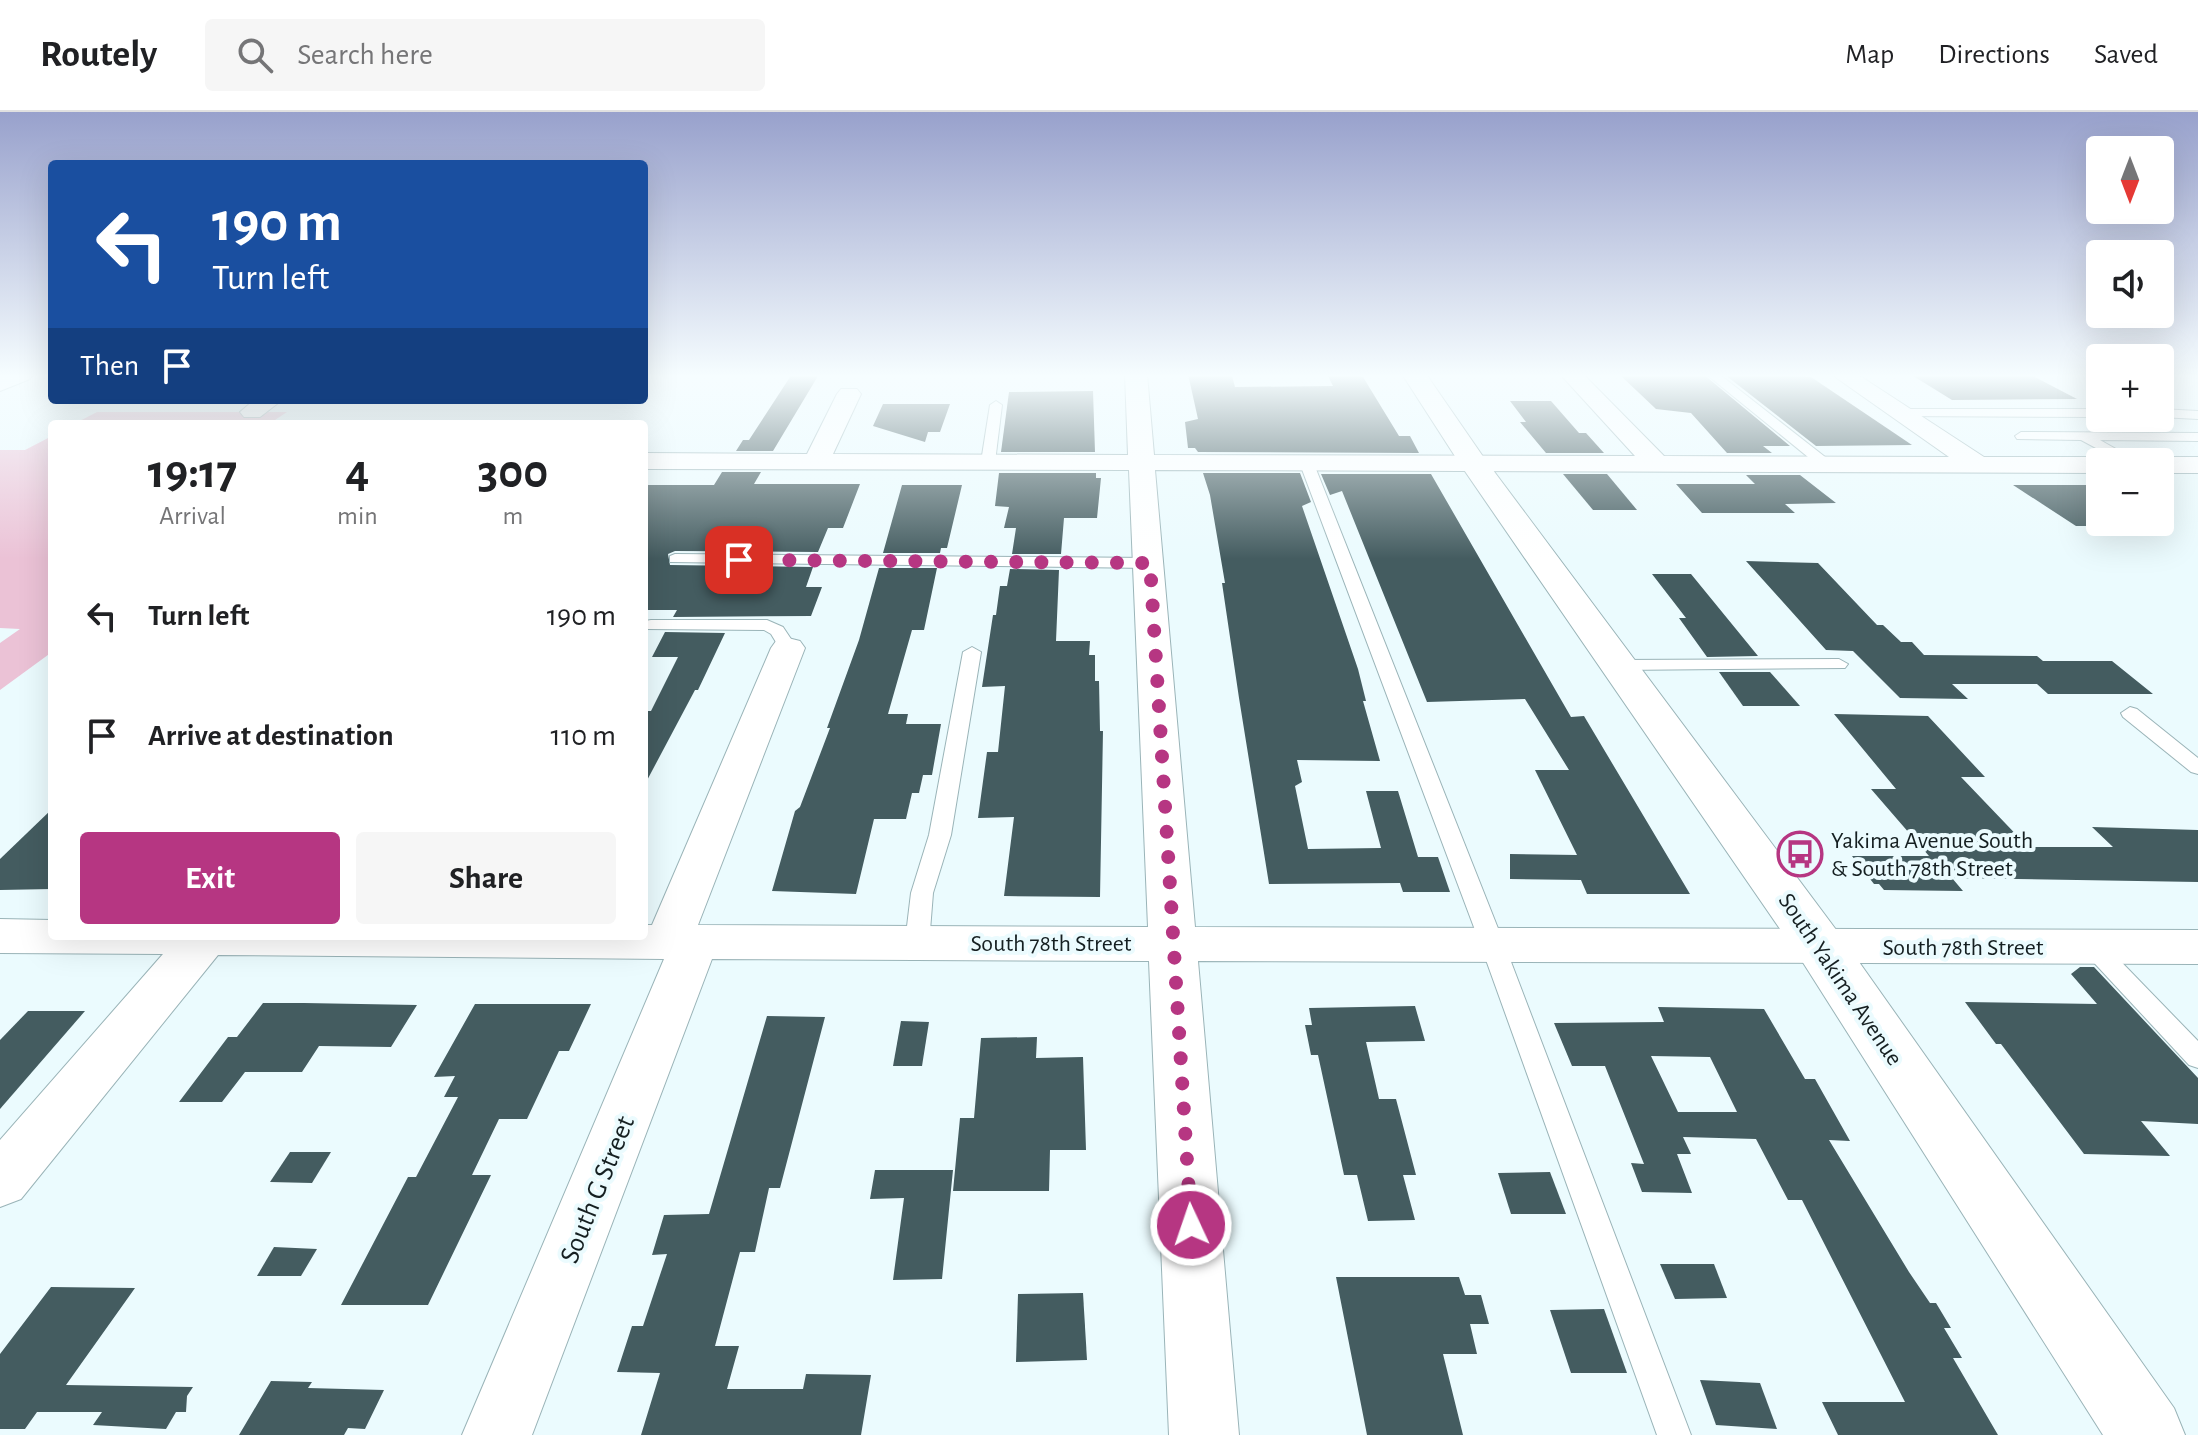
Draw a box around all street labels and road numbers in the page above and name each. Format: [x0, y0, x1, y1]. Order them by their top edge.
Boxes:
street label: South Yakima Avenue [1774, 889, 1907, 1070]
street label: South 78th Street [971, 932, 1132, 956]
street label: South 78th Street [1883, 936, 2044, 960]
street label: South G Street [556, 1112, 640, 1267]

